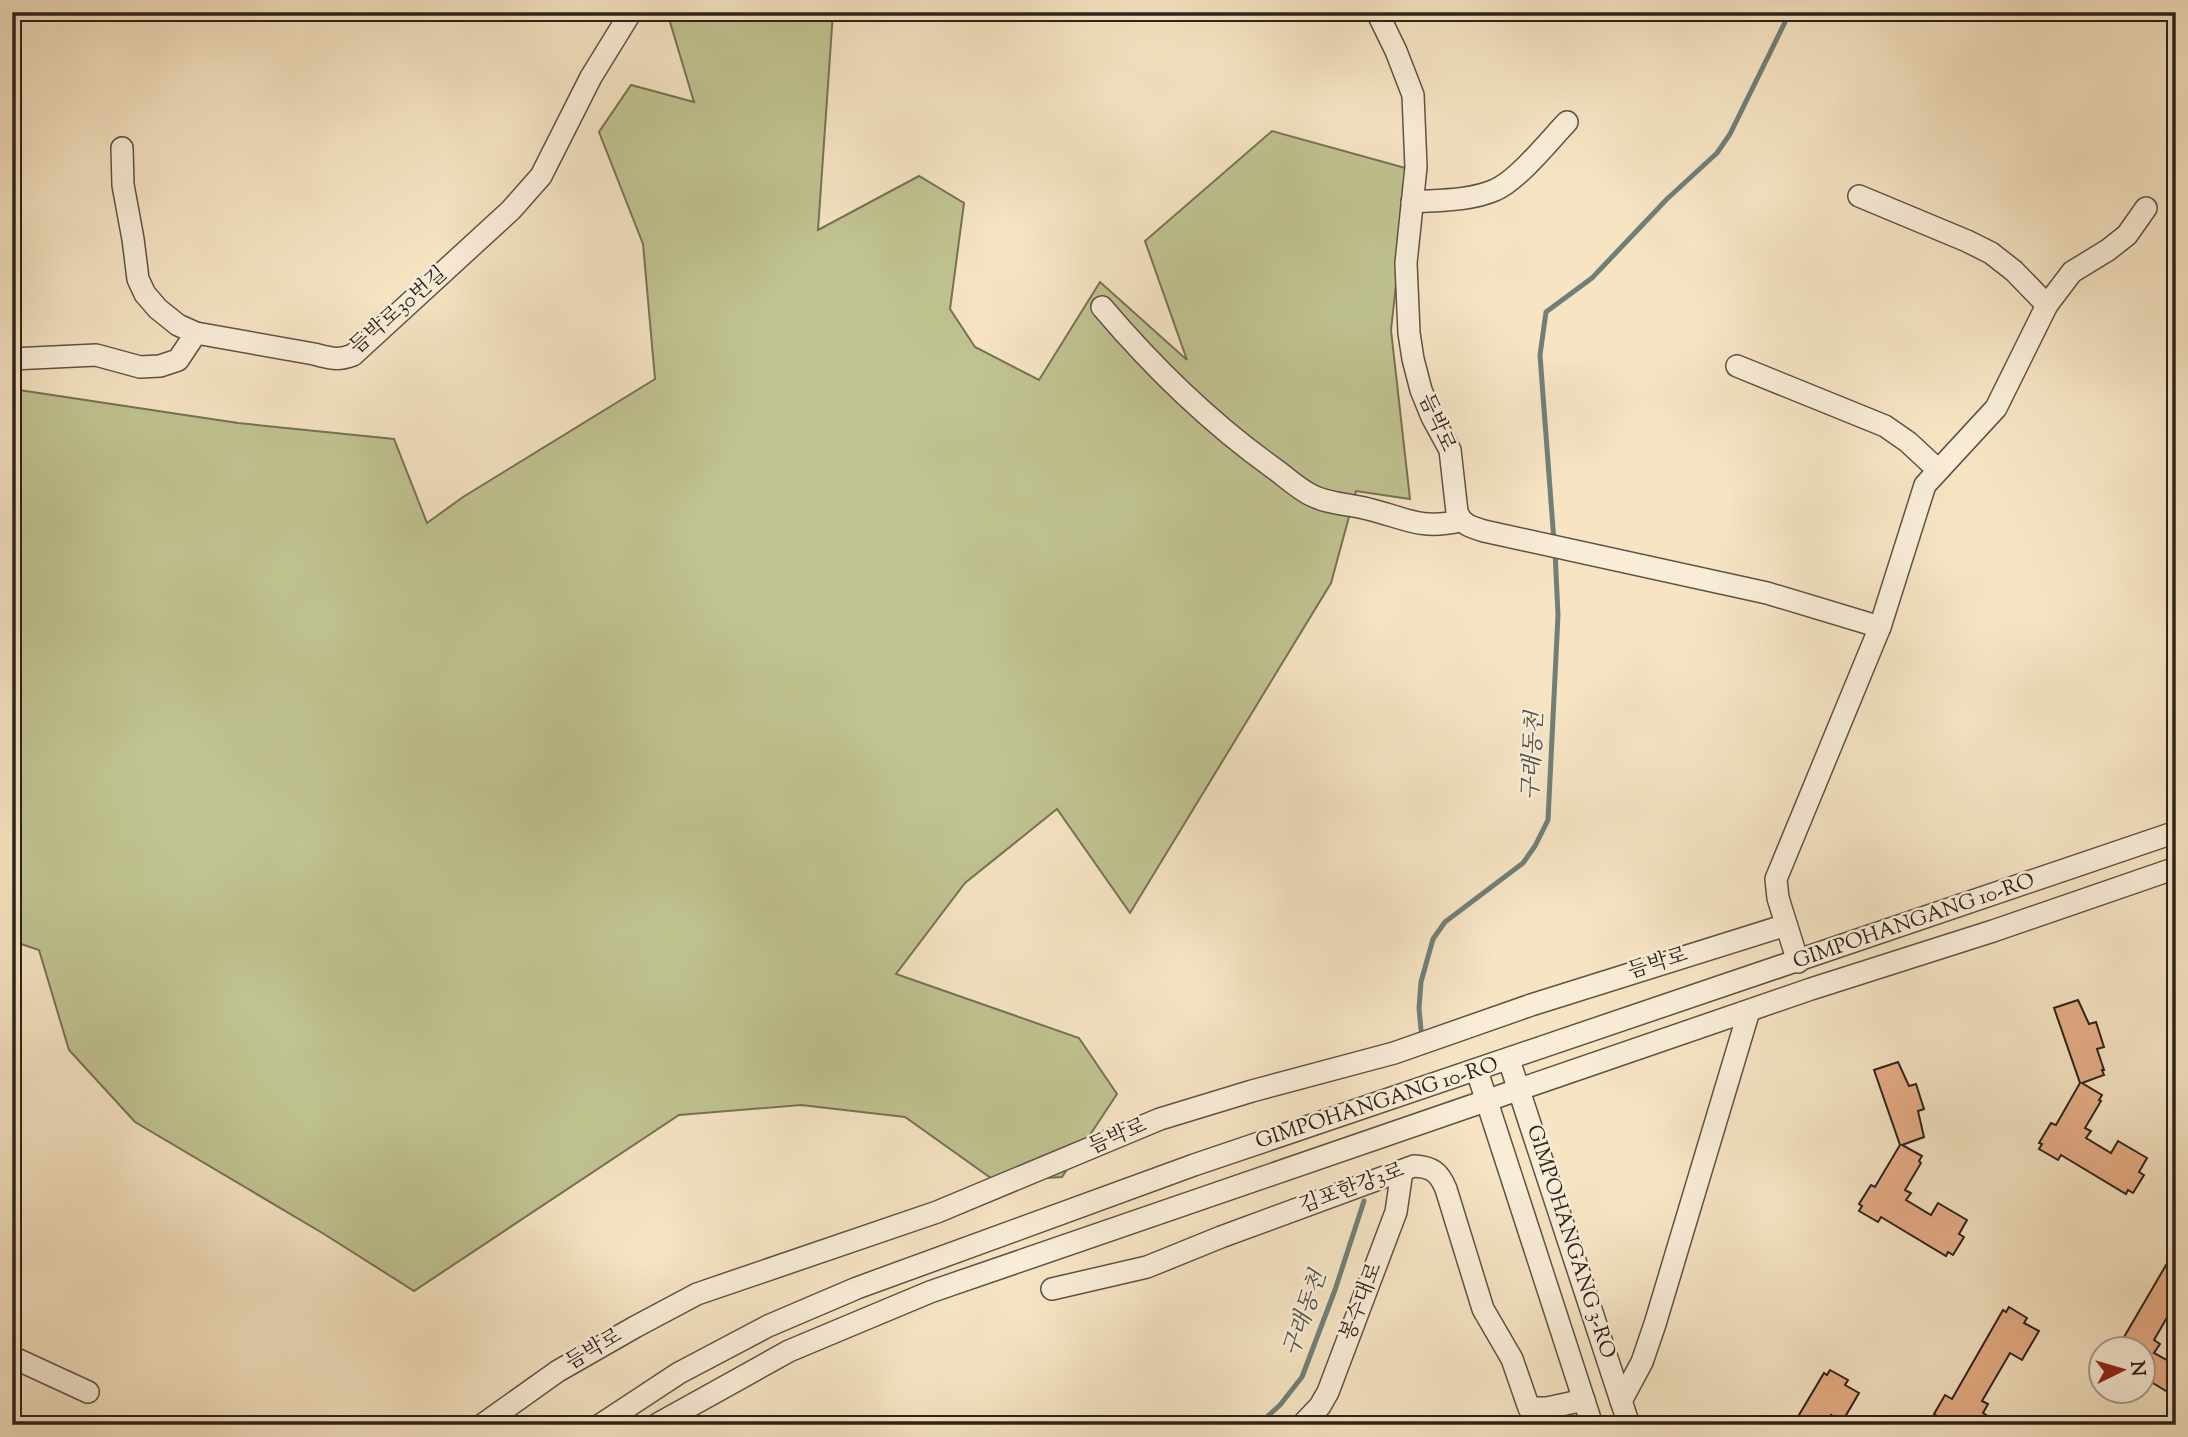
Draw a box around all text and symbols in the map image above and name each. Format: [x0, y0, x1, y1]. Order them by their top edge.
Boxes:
street label: 듬박로30번길 [344, 260, 454, 362]
street label: 듬박로 [1410, 389, 1462, 457]
water label: 구래동천 [1515, 709, 1553, 801]
street label: GIMPOHANGANG 10-RO [1789, 867, 2039, 977]
street label: 듬박로 [1625, 941, 1691, 987]
street label: GIMPOHANGANG 10-RO [1252, 1051, 1502, 1157]
street label: 듬박로 [1084, 1111, 1152, 1163]
street label: GIMPOHANGANG 3-RO [1518, 1121, 1622, 1363]
street label: 김포한강3로 [1295, 1156, 1409, 1222]
street label: 봉수대로 [1333, 1259, 1391, 1345]
water label: 구래동천 [1276, 1265, 1337, 1361]
street label: 듬박로 [560, 1322, 628, 1378]
north arrow [2086, 1336, 2156, 1406]
text: N [2122, 1360, 2151, 1377]

